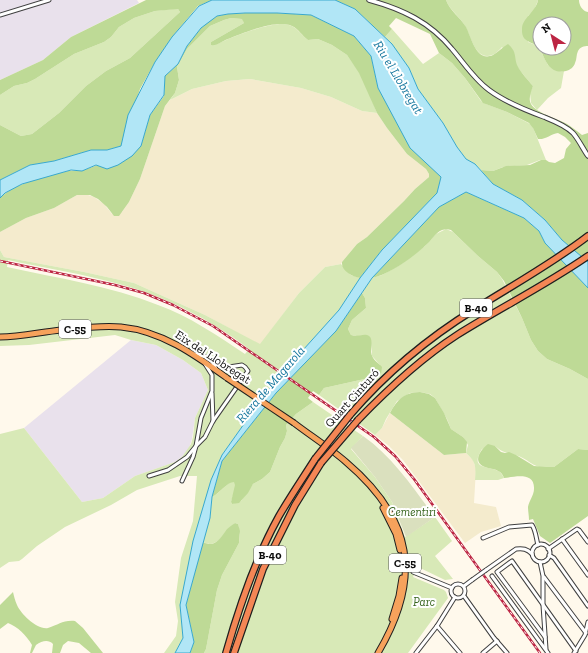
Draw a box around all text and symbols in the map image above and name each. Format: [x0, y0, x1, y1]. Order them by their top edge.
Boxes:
north arrow [532, 16, 572, 56]
text: N [539, 20, 554, 36]
water label: Riu el Llobregat [371, 38, 427, 117]
road number: B-40 [460, 299, 492, 317]
road number: C-55 [59, 320, 91, 338]
street label: Eix del Llobregat [173, 327, 254, 387]
water label: Riera de Magarola [233, 343, 308, 426]
street label: Quart Cinturó [322, 366, 382, 430]
park label: Cementiri [388, 505, 436, 519]
road number: B-40 [254, 546, 286, 564]
road number: C-55 [389, 554, 421, 572]
park label: Parc [413, 595, 435, 609]

